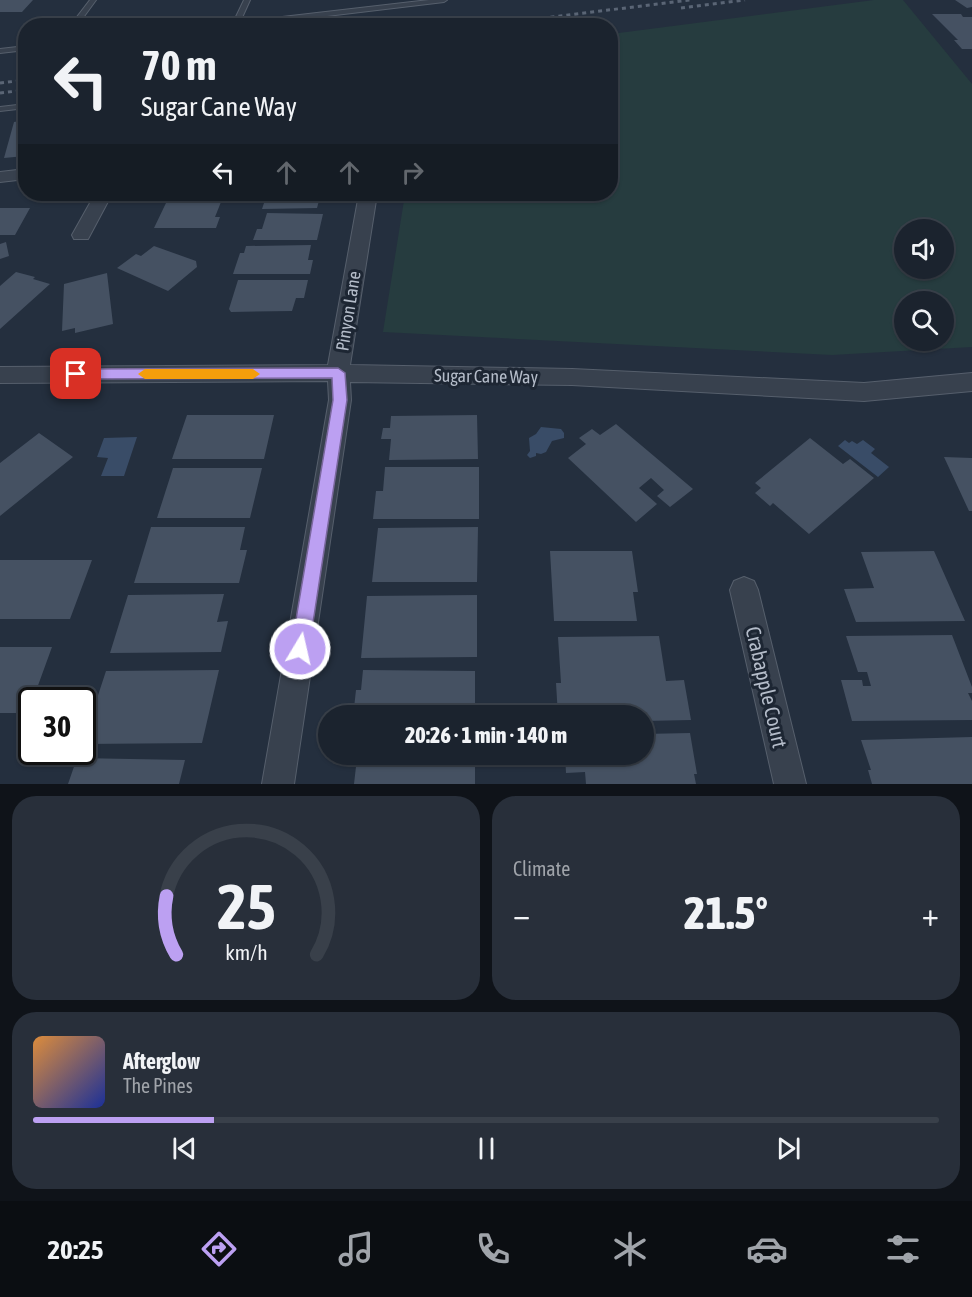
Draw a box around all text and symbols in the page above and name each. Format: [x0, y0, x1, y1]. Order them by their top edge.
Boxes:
text: 70 m [141, 41, 216, 89]
icon: left [42, 42, 120, 120]
text: Sugar Cane Way [141, 91, 297, 122]
icon: left [207, 156, 240, 189]
icon: ahead [270, 156, 303, 189]
icon: ahead [333, 156, 366, 189]
icon: right [396, 156, 429, 189]
map controls [894, 219, 954, 351]
button: sound [894, 219, 954, 279]
street label: Pinyon Lane [331, 270, 365, 352]
button: search [894, 291, 954, 351]
pin [50, 348, 101, 399]
icon: arrive [59, 357, 92, 390]
street label: Sugar Cane Way [434, 365, 538, 387]
position arrow [268, 617, 332, 681]
street label: Crabapple Court [741, 624, 793, 750]
speed limit sign: 30 [18, 687, 96, 765]
text: 20:26 · 1 min · 140 m [405, 722, 567, 748]
text: Climate [513, 857, 570, 880]
text: 25 [217, 871, 275, 942]
text: 21.5° [684, 887, 768, 939]
text: − [513, 895, 530, 933]
text: + [922, 895, 939, 933]
text: km/h [225, 940, 267, 965]
text: Afterglow [123, 1048, 200, 1074]
text: The Pines [123, 1074, 193, 1097]
icon: previous [168, 1132, 201, 1165]
icon: pause [470, 1132, 503, 1165]
icon: next [772, 1132, 805, 1165]
icon: directions [198, 1228, 240, 1270]
icon: music [335, 1228, 377, 1270]
icon: phone [472, 1228, 514, 1270]
icon: climate [609, 1228, 651, 1270]
icon: car [746, 1228, 788, 1270]
icon: filters [882, 1228, 924, 1270]
text: 20:25 [47, 1234, 104, 1265]

